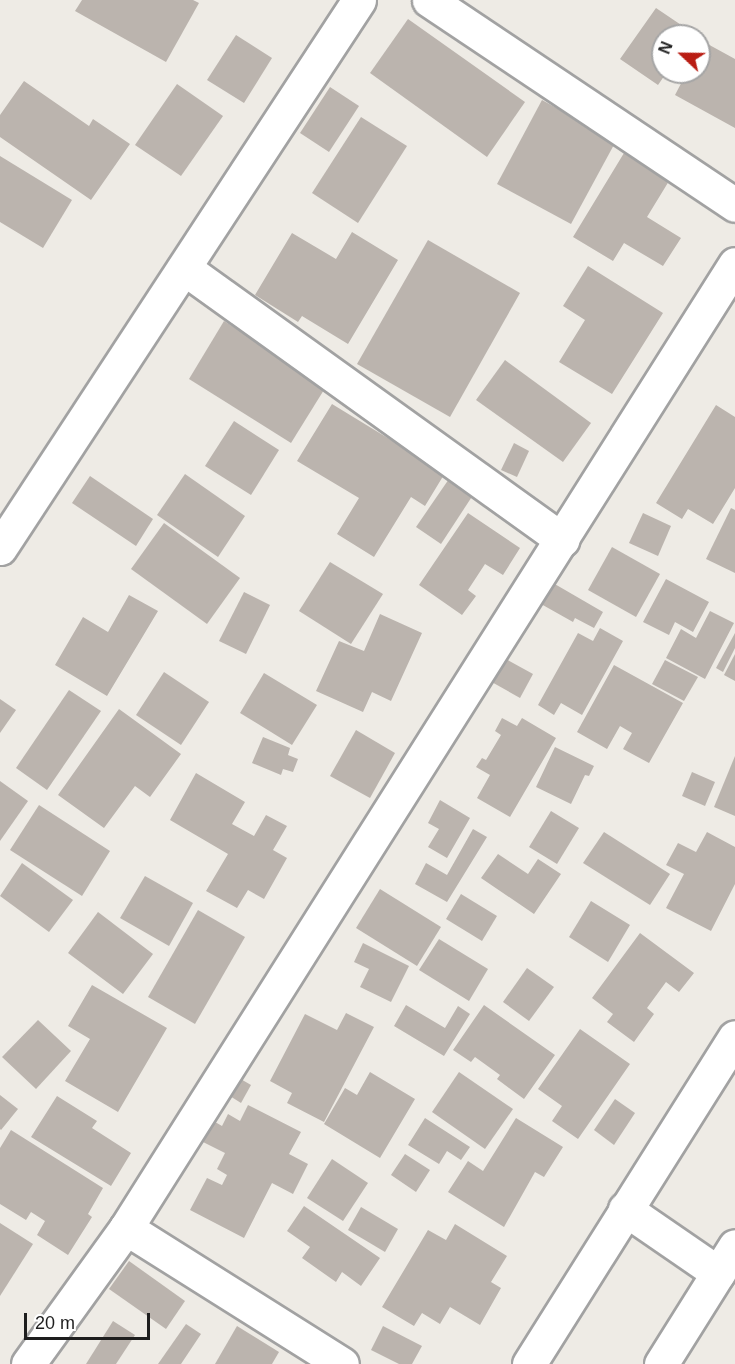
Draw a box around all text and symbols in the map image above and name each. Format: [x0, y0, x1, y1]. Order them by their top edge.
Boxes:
north arrow [651, 24, 711, 84]
text: N [656, 39, 676, 56]
scale bar [27, 1301, 153, 1339]
text: 20 m [35, 1313, 75, 1333]

